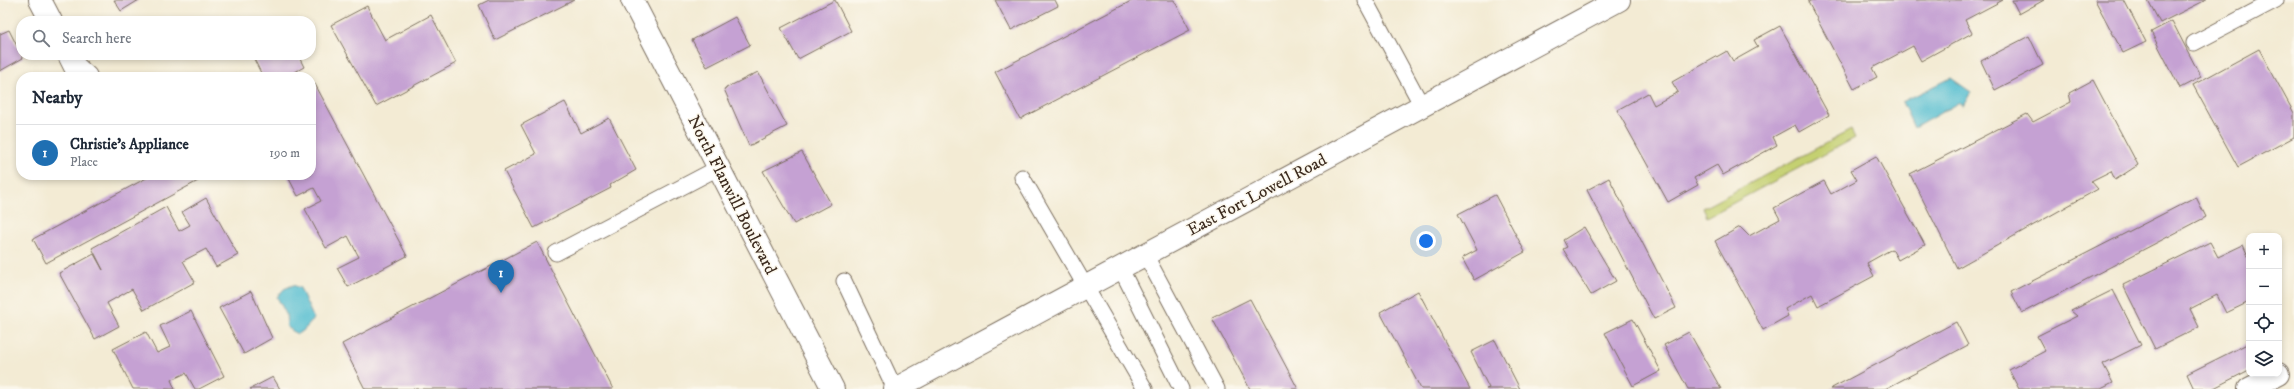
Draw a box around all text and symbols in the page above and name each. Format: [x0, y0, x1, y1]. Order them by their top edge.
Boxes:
search box [16, 16, 316, 60]
icon: search [30, 27, 52, 49]
text: Search here [62, 29, 131, 48]
text: Nearby [32, 87, 82, 109]
street label: North Flanwill Boulevard [682, 112, 782, 279]
text: Christie's Appliance [70, 135, 189, 154]
text: 1 [43, 145, 47, 161]
text: 190 m [269, 145, 300, 161]
street label: East Fort Lowell Road [1183, 149, 1331, 241]
text: Place [70, 154, 98, 170]
your location [1416, 231, 1436, 251]
map controls [2246, 233, 2282, 377]
button: + [2246, 233, 2282, 269]
pin: 1 [488, 260, 514, 293]
button: − [2246, 269, 2282, 305]
button: locate [2246, 305, 2282, 341]
button: layers [2246, 341, 2282, 377]

